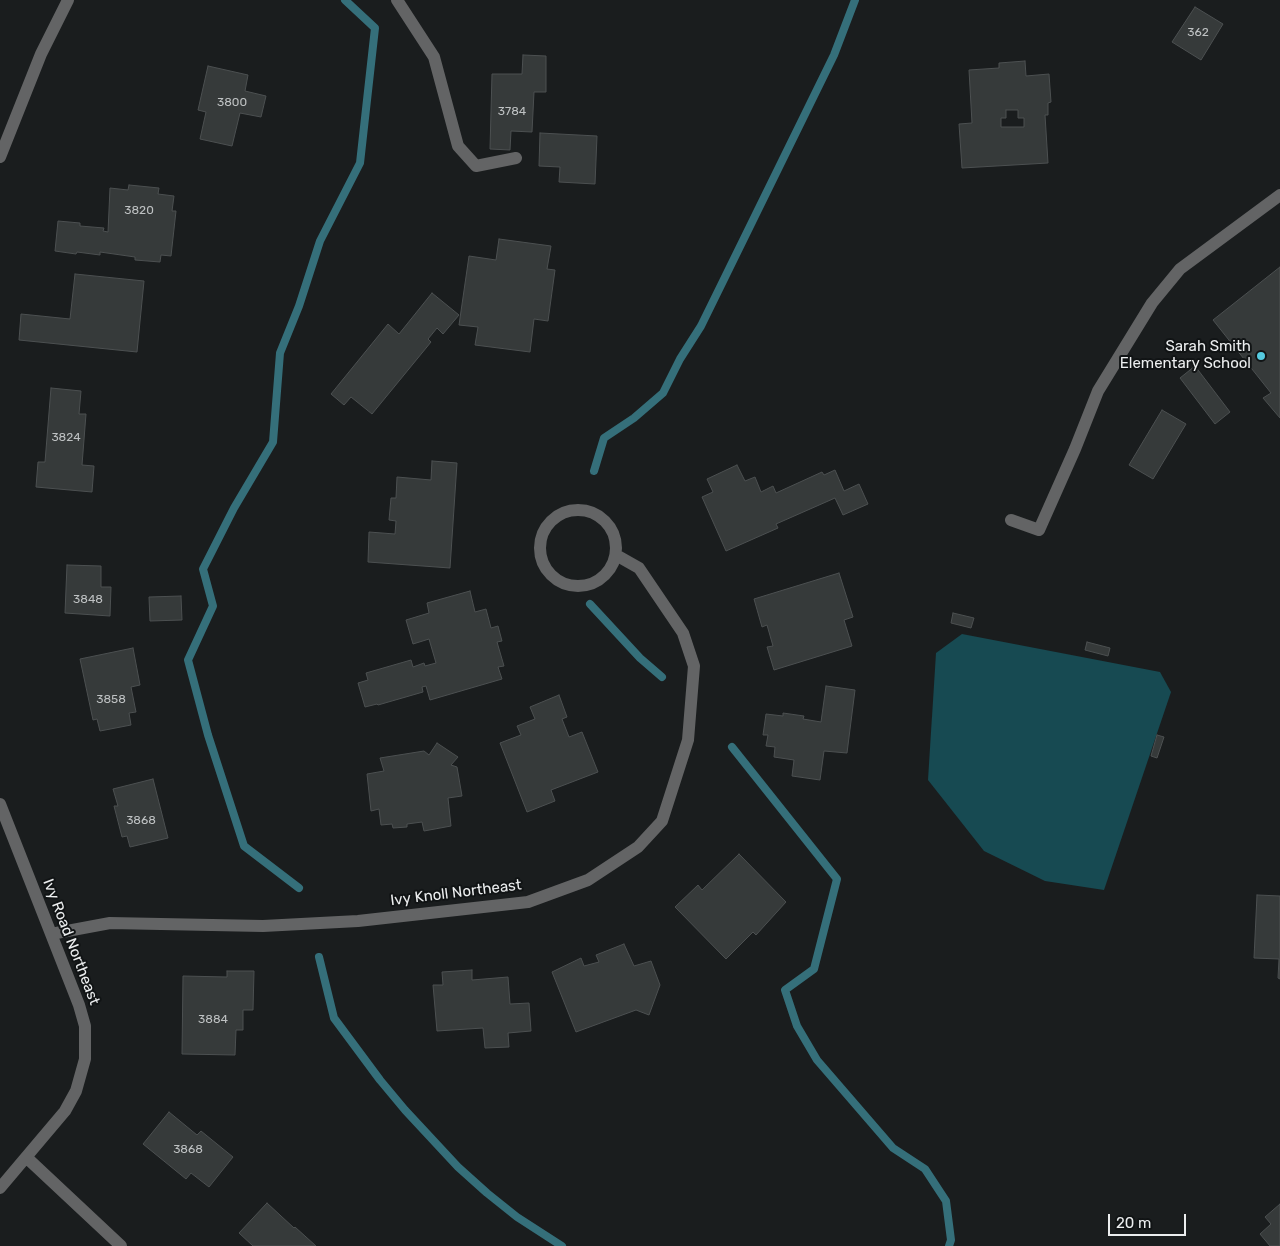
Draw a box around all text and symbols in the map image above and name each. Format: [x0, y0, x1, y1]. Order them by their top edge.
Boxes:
house number: 362 [1187, 26, 1209, 40]
house number: 3800 [217, 96, 247, 110]
house number: 3784 [498, 105, 526, 119]
house number: 3820 [124, 204, 154, 218]
place label: Sarah Smith Elementary School [1120, 338, 1251, 373]
marker: Sarah Smith Elementary School [1255, 350, 1267, 362]
house number: 3824 [51, 431, 81, 445]
house number: 3848 [73, 593, 103, 607]
house number: 3858 [96, 693, 126, 707]
house number: 3868 [126, 814, 156, 828]
street label: Ivy Road Northeast [39, 876, 103, 1008]
street label: Ivy Knoll Northeast [389, 876, 523, 910]
house number: 3884 [198, 1013, 228, 1027]
house number: 3868 [173, 1143, 203, 1157]
scale bar [1110, 1204, 1188, 1236]
text: 20 m [1116, 1214, 1151, 1232]

